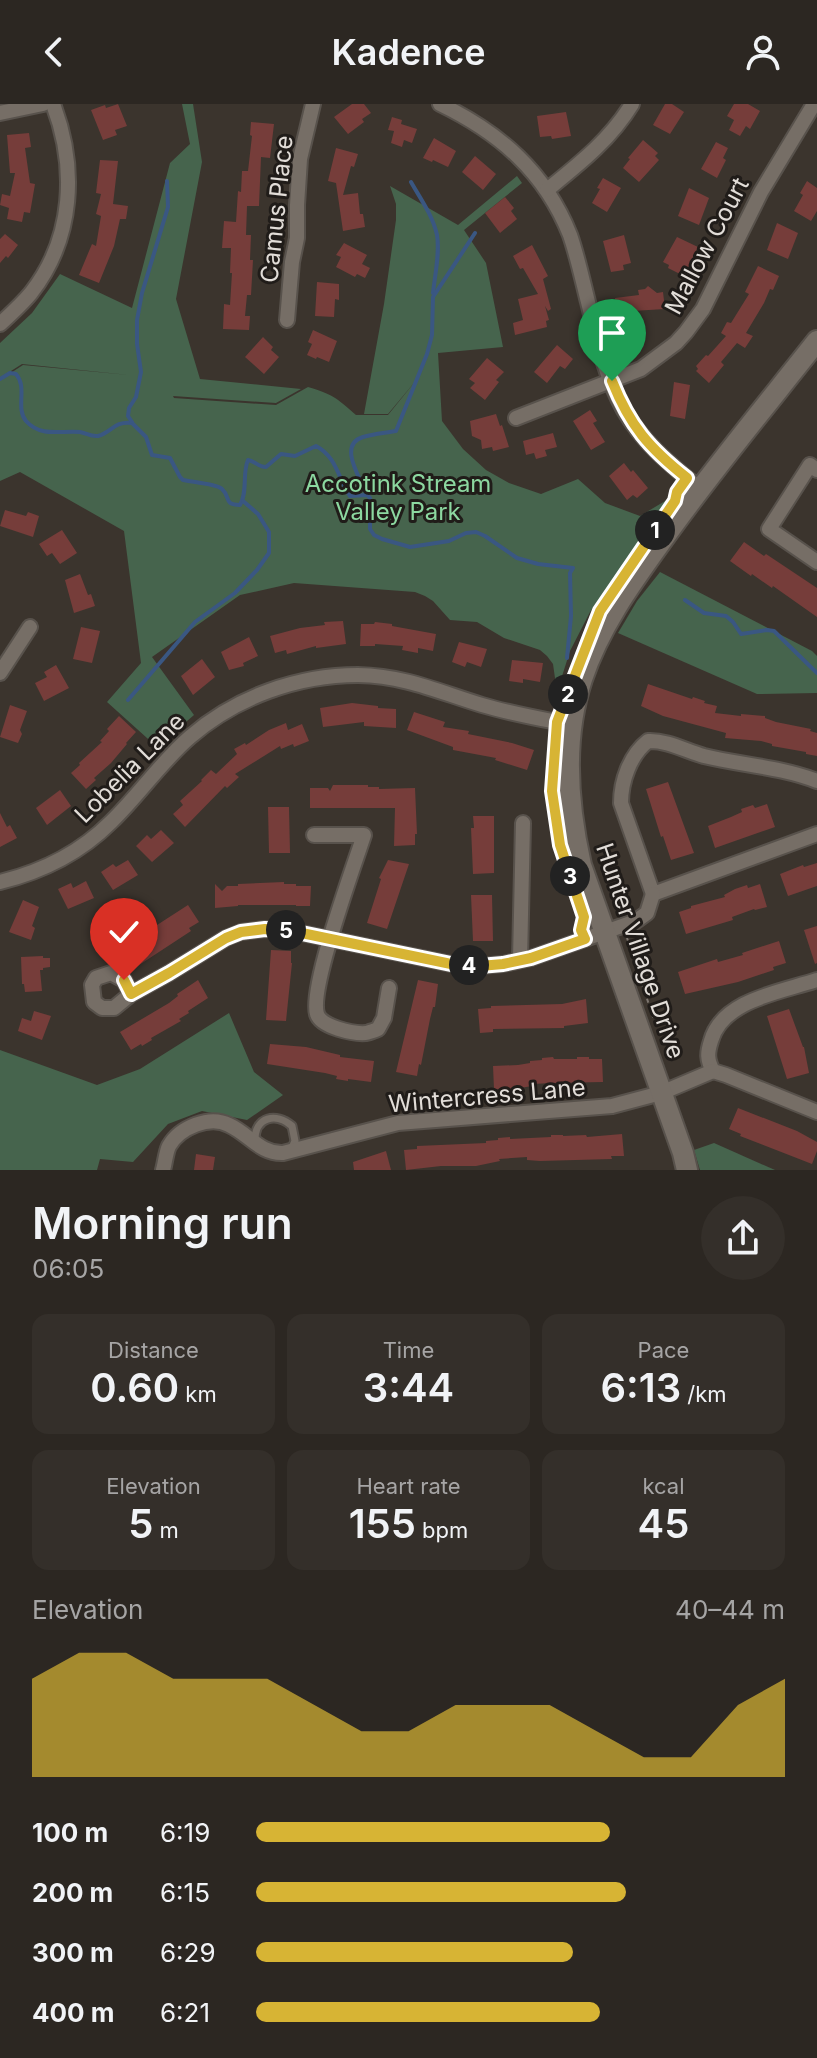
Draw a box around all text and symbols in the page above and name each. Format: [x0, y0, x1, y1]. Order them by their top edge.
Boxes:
icon: back [32, 30, 76, 74]
text: Kadence [331, 30, 486, 74]
icon: person [741, 30, 785, 74]
street label: Camus Place [254, 134, 299, 284]
street label: Mallow Court [658, 172, 755, 319]
pin [578, 299, 646, 381]
icon: arrive [590, 311, 634, 355]
park label: Accotink Stream Valley Park [305, 469, 491, 526]
pin: 1 [635, 510, 675, 550]
text: 1 [650, 517, 660, 543]
pin: 2 [548, 674, 588, 714]
text: 2 [561, 681, 575, 707]
street label: Lobelia Lane [69, 707, 191, 829]
street label: Hunter Village Drive [590, 839, 691, 1062]
pin: 3 [550, 856, 590, 896]
text: 3 [563, 863, 577, 889]
pin [90, 898, 158, 980]
icon: check [102, 910, 146, 954]
pin: 5 [266, 910, 306, 950]
text: 5 [279, 917, 293, 943]
pin: 4 [449, 945, 489, 985]
text: 4 [462, 952, 476, 978]
street label: Wintercress Lane [387, 1072, 587, 1119]
text: Morning run [32, 1196, 293, 1250]
button: share [701, 1196, 785, 1280]
text: 06:05 [32, 1253, 104, 1284]
text: Distance [108, 1337, 199, 1363]
text: Time [383, 1337, 434, 1363]
text: Pace [638, 1337, 689, 1363]
text: 0.60 [90, 1363, 179, 1412]
text: 3:44 [363, 1363, 454, 1412]
text: 6:13 [600, 1363, 681, 1412]
text: km [179, 1381, 217, 1407]
text: /km [681, 1381, 727, 1407]
text: Elevation [106, 1473, 201, 1499]
text: Heart rate [356, 1473, 461, 1499]
text: kcal [642, 1473, 685, 1499]
text: 5 [128, 1499, 153, 1548]
text: 155 [349, 1499, 416, 1548]
text: 45 [638, 1499, 689, 1548]
text: m [153, 1517, 179, 1543]
text: bpm [416, 1517, 468, 1543]
text: Elevation [32, 1594, 143, 1625]
text: 40–44 m [675, 1594, 785, 1625]
text: 100 m [32, 1817, 108, 1848]
text: 6:19 [160, 1817, 210, 1848]
text: 200 m [32, 1877, 113, 1908]
text: 6:15 [160, 1877, 210, 1908]
text: 300 m [32, 1937, 114, 1968]
text: 6:29 [160, 1937, 216, 1968]
text: 400 m [32, 1997, 115, 2028]
text: 6:21 [160, 1997, 210, 2028]

